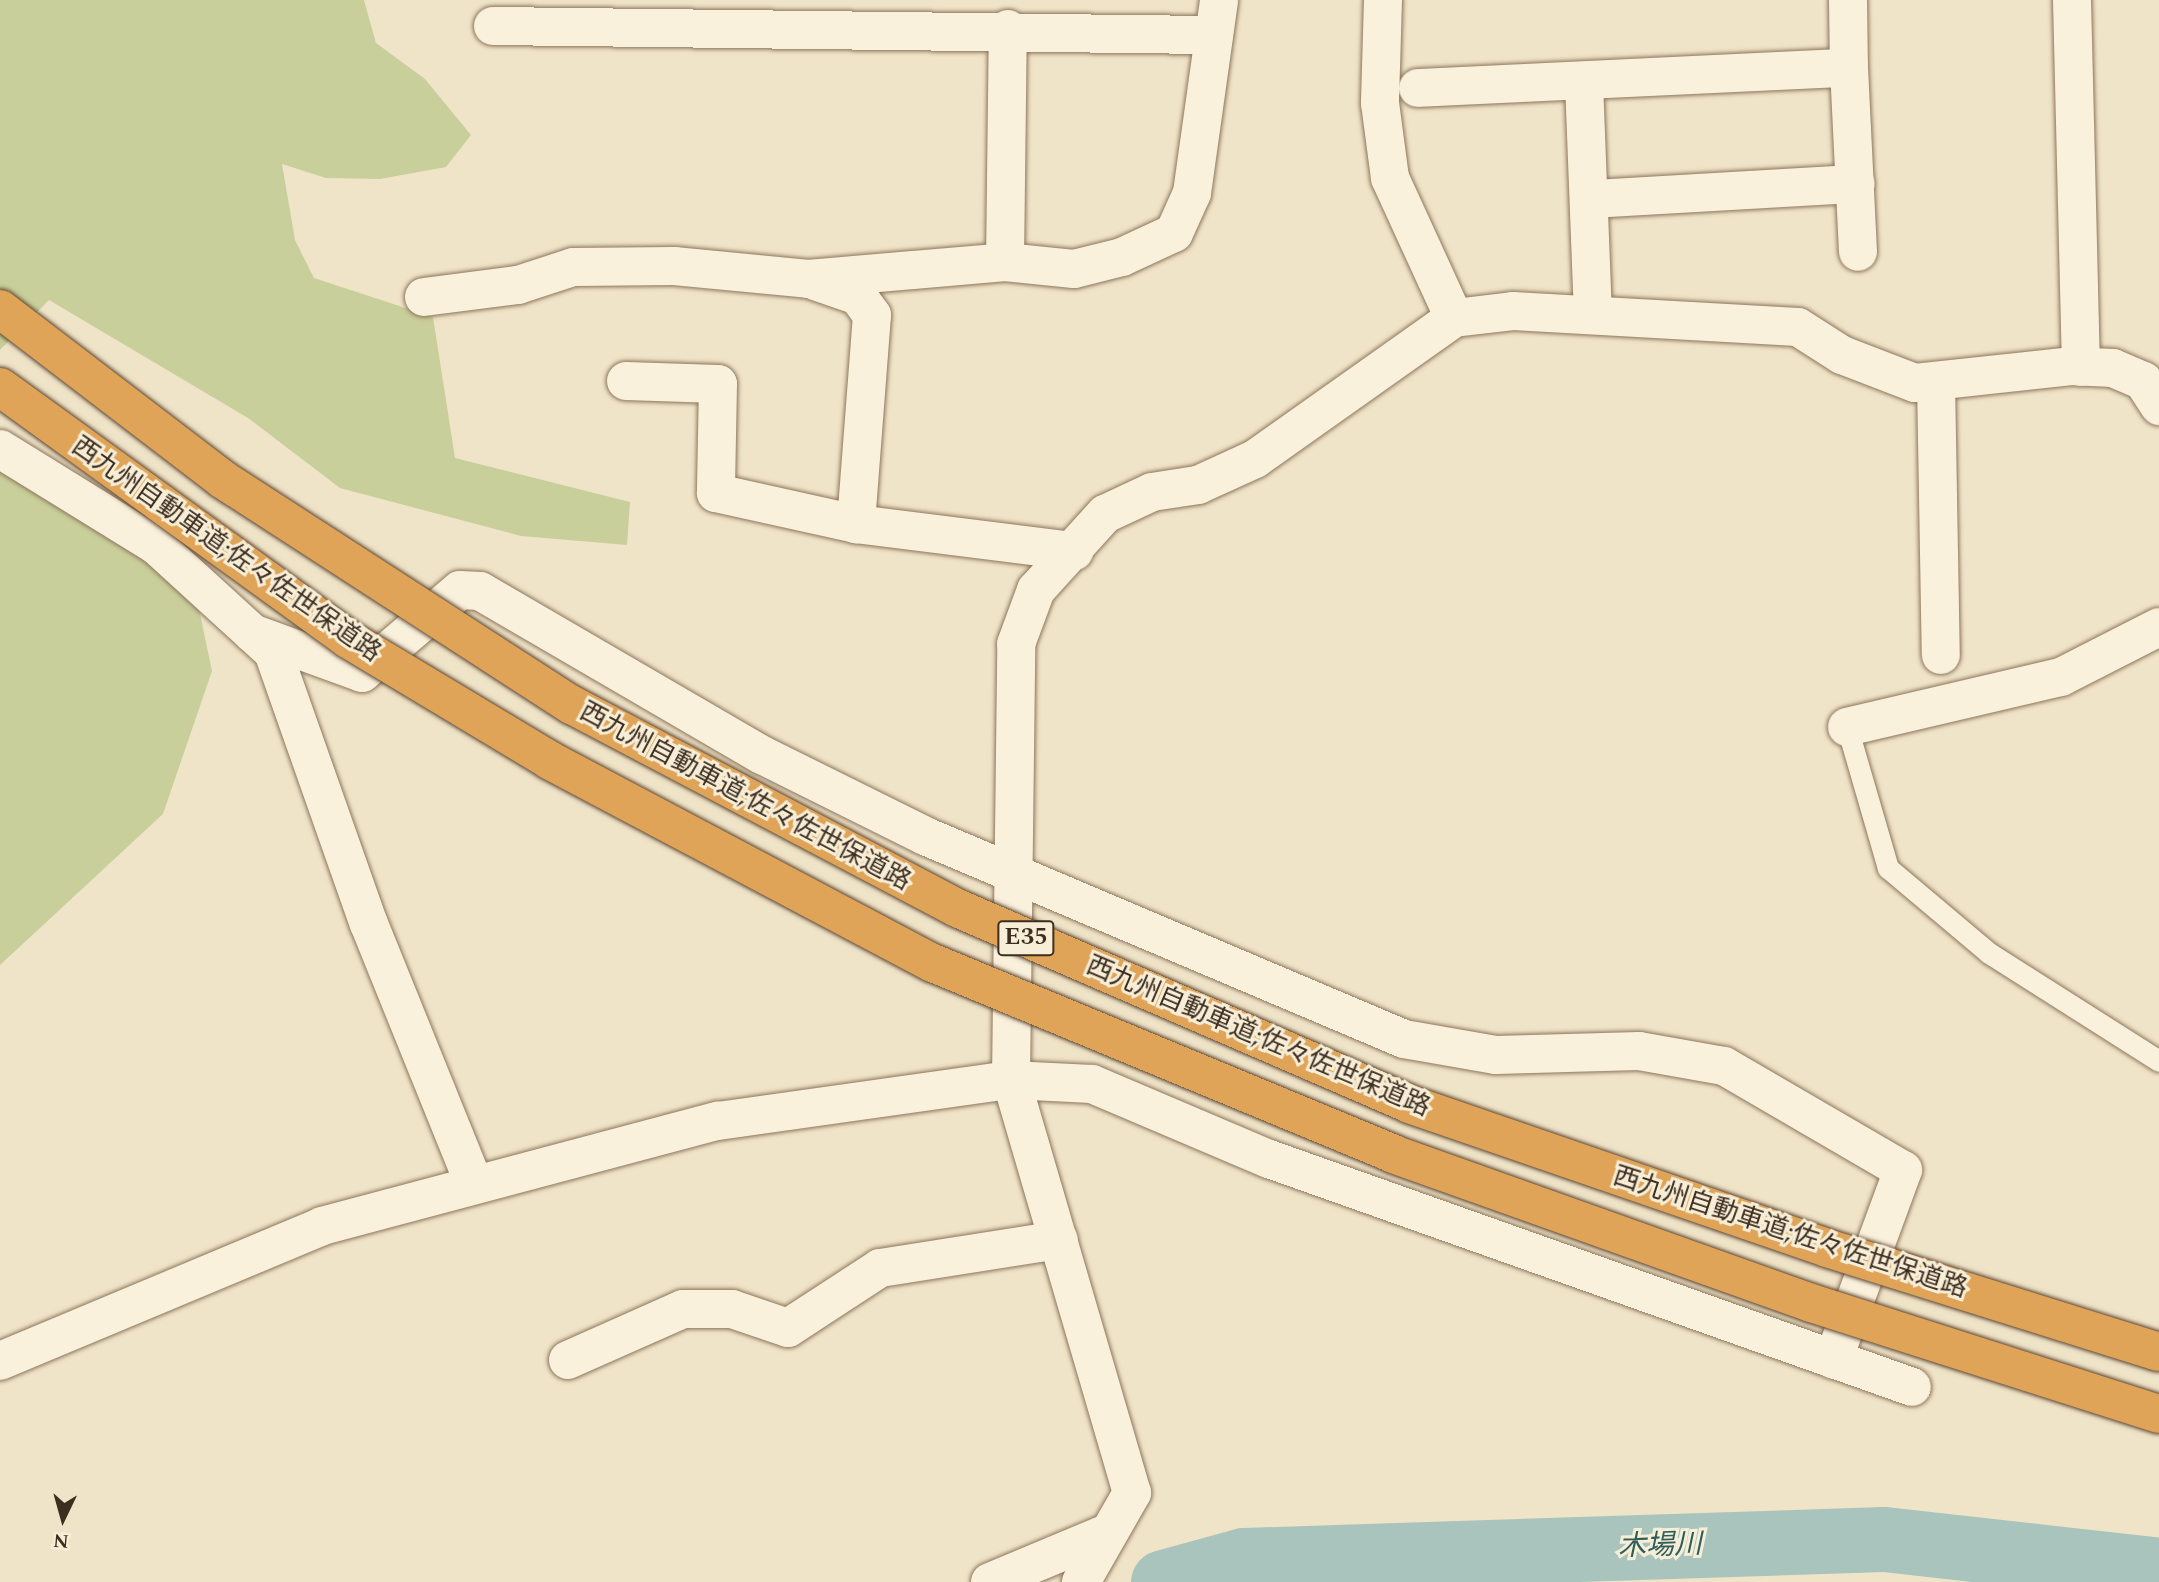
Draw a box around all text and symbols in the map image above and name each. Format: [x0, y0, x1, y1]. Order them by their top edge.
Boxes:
street label: 西九州自動車道;佐々佐世保道路 [65, 431, 387, 669]
street label: 西九州自動車道;佐々佐世保道路 [574, 696, 916, 898]
road number: E35 [996, 918, 1056, 958]
street label: 西九州自動車道;佐々佐世保道路 [1081, 950, 1435, 1124]
street label: 西九州自動車道;佐々佐世保道路 [1609, 1161, 1971, 1305]
north arrow [28, 1484, 98, 1554]
text: N [52, 1525, 70, 1556]
water label: 木場川 [1617, 1528, 1703, 1564]

